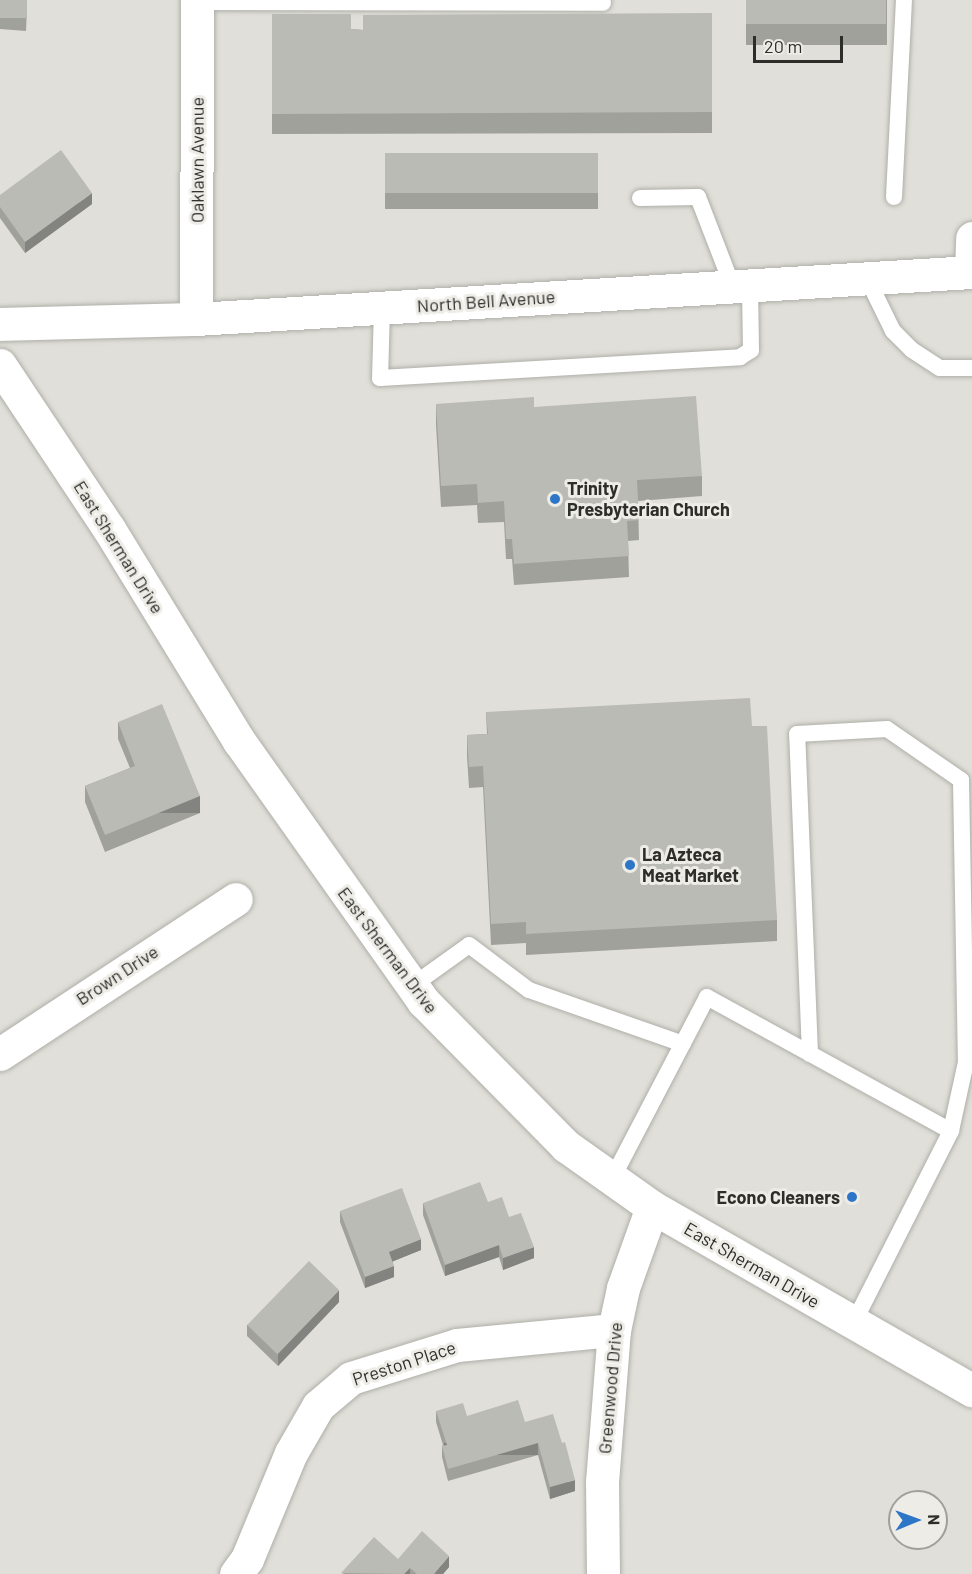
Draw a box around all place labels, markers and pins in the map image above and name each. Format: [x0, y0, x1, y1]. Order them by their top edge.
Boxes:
place label: Trinity Presbyterian Church [567, 478, 730, 520]
marker: Trinity Presbyterian Church [548, 492, 562, 506]
place label: La Azteca Meat Market [642, 844, 739, 886]
marker: La Azteca Meat Market [623, 858, 637, 872]
place label: Econo Cleaners [717, 1186, 840, 1208]
marker: Econo Cleaners [845, 1190, 859, 1204]

